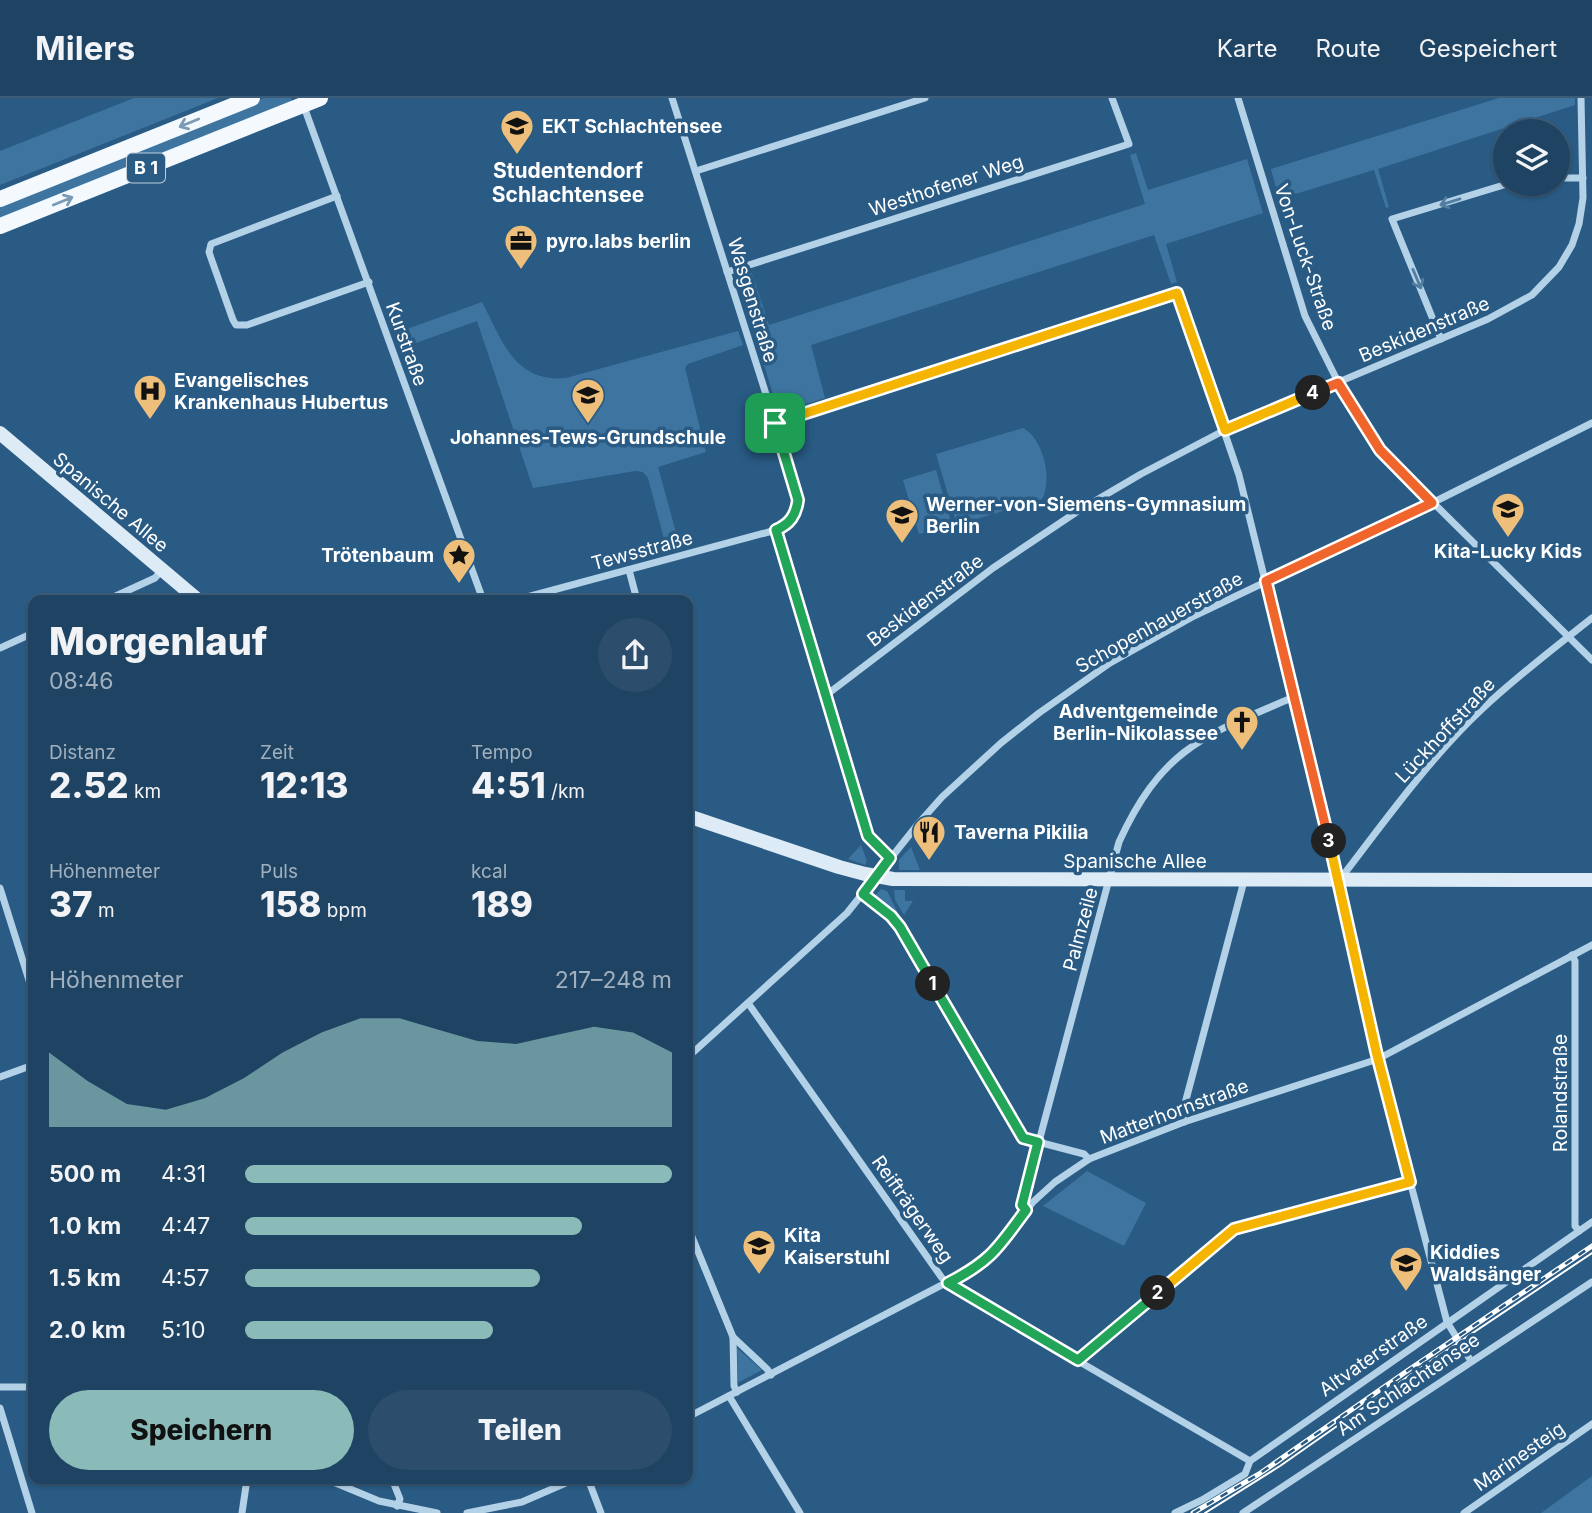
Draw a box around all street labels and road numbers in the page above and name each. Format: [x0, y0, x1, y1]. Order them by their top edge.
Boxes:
street label: Westhofener Weg [866, 150, 1026, 221]
road number: B 1 [127, 154, 165, 182]
street label: Von-Luck-Straße [1270, 181, 1341, 334]
street label: Wasgenstraße [723, 235, 782, 365]
street label: Beskidenstraße [1356, 292, 1493, 367]
street label: Kurstraße [381, 299, 432, 389]
street label: Spanische Allee [48, 447, 173, 557]
street label: Tewsstraße [589, 526, 695, 575]
street label: Beskidenstraße [863, 549, 988, 652]
street label: Schopenhauerstraße [1072, 567, 1247, 678]
street label: Lückhoffstraße [1391, 673, 1500, 788]
street label: Spanische Allee [1063, 850, 1207, 873]
street label: Palmzeile [1058, 885, 1103, 973]
street label: Rolandstraße [1549, 1034, 1572, 1152]
street label: Matterhornstraße [1097, 1074, 1252, 1149]
street label: Reifträgerweg [867, 1151, 958, 1268]
street label: Altvaterstraße [1315, 1310, 1432, 1401]
street label: Am Schlachtensee [1333, 1328, 1484, 1441]
street label: Marinesteig [1469, 1417, 1569, 1496]

